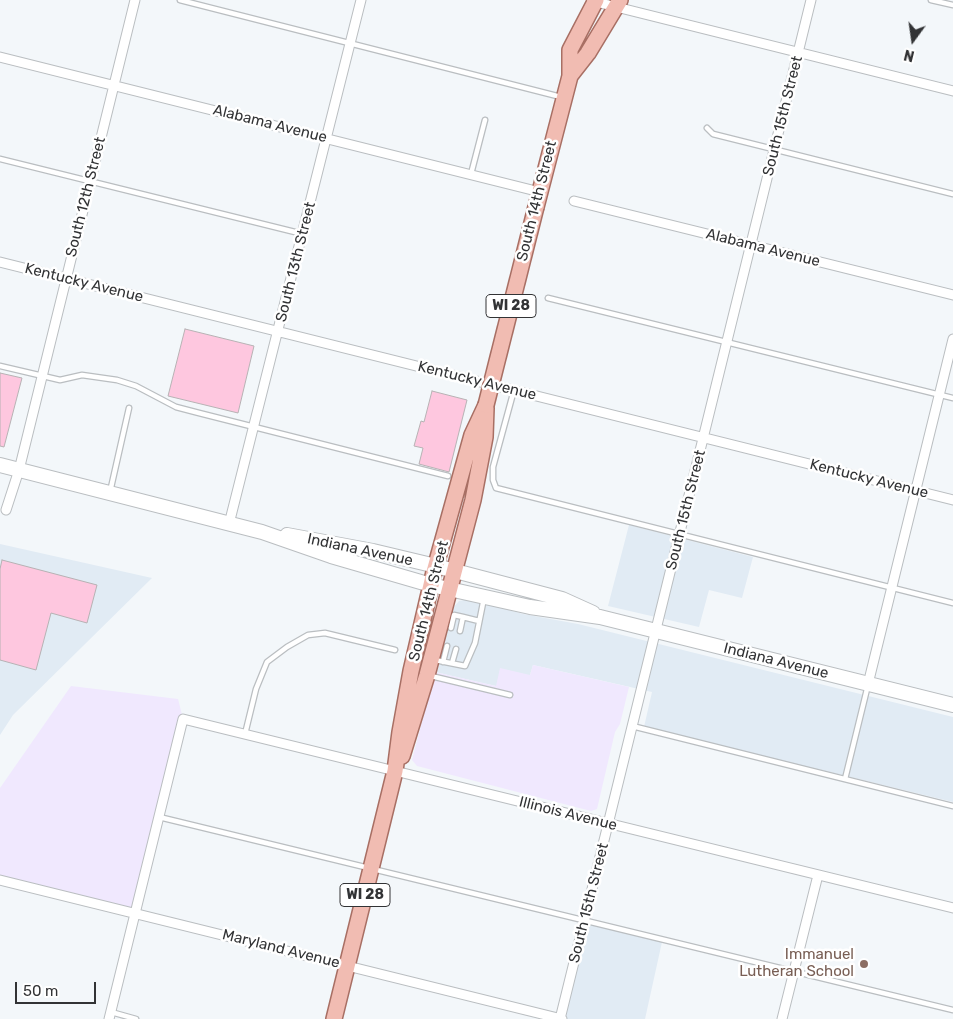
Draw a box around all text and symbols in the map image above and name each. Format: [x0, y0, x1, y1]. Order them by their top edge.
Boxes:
north arrow [888, 15, 938, 65]
text: N [902, 46, 916, 65]
street label: South 15th Street [759, 54, 807, 178]
street label: Alabama Avenue [211, 101, 329, 147]
street label: South 12th Street [62, 135, 110, 259]
street label: South 14th Street [513, 139, 561, 263]
street label: South 13th Street [272, 200, 320, 324]
street label: Alabama Avenue [704, 225, 822, 271]
street label: Kentucky Avenue [23, 260, 145, 306]
road number: WI 28 [486, 294, 536, 318]
street label: Kentucky Avenue [416, 358, 538, 404]
street label: South 15th Street [662, 448, 710, 572]
street label: Kentucky Avenue [808, 456, 930, 502]
street label: Indiana Avenue [306, 530, 414, 570]
street label: South 14th Street [405, 539, 453, 663]
street label: Indiana Avenue [722, 639, 830, 683]
street label: Illinois Avenue [517, 793, 619, 835]
street label: South 15th Street [565, 841, 613, 965]
road number: WI 28 [340, 884, 390, 906]
street label: Maryland Avenue [220, 926, 342, 972]
place label: Immanuel Lutheran School [739, 946, 854, 981]
marker: Immanuel Lutheran School [858, 958, 870, 970]
scale bar [18, 972, 99, 1004]
text: 50 m [23, 982, 58, 1000]

